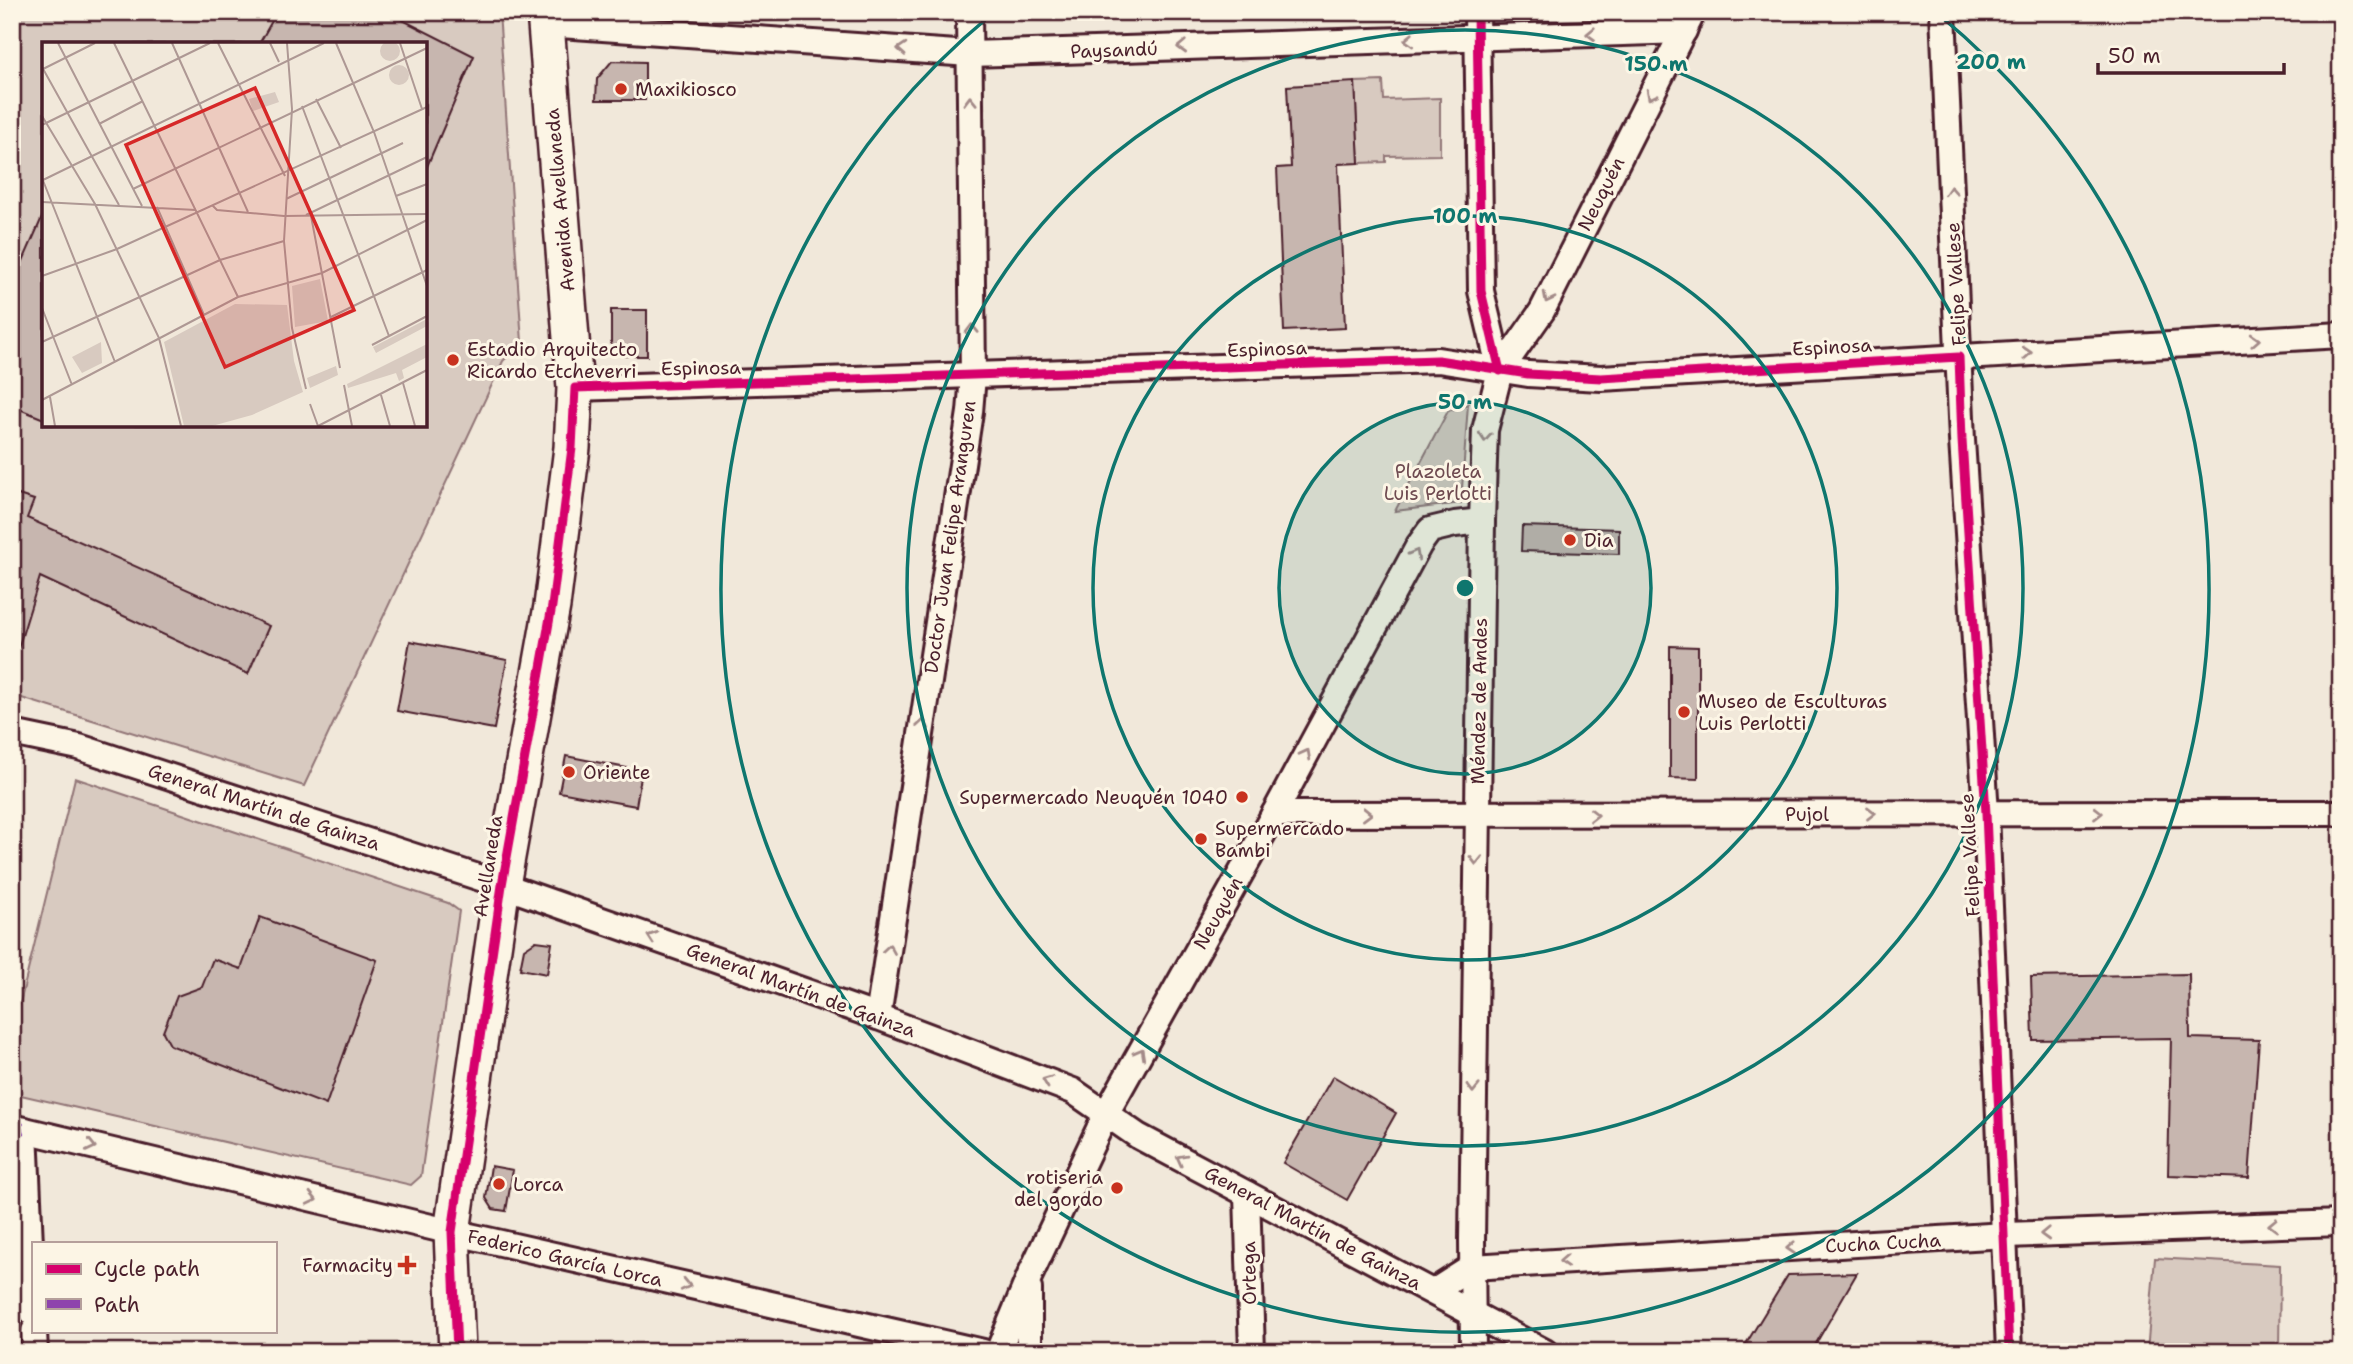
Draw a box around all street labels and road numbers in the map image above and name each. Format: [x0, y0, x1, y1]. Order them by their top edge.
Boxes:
street label: Paysandú [1070, 36, 1158, 64]
street label: Avenida Avellaneda [540, 107, 580, 293]
street label: Neuquén [1572, 153, 1630, 235]
street label: Felipe Vallese [1940, 222, 1972, 346]
street label: Espinosa [1791, 332, 1873, 362]
street label: Espinosa [1227, 335, 1308, 363]
street label: Espinosa [661, 355, 741, 381]
street label: Doctor Juan Felipe Aranguren [918, 399, 982, 675]
street label: Méndez de Andes [1465, 617, 1493, 785]
street label: General Martín de Gainza [145, 758, 383, 856]
street label: Felipe Vallese [1954, 793, 1986, 917]
street label: Pujol [1785, 802, 1829, 827]
street label: Avellaneda [468, 813, 508, 919]
street label: Neuquén [1188, 872, 1248, 954]
street label: General Martín de Gainza [683, 937, 919, 1043]
street label: General Martín de Gainza [1200, 1160, 1426, 1296]
street label: Federico García Lorca [465, 1223, 665, 1293]
street label: Cucha Cucha [1824, 1227, 1942, 1259]
street label: Ortega [1236, 1241, 1262, 1305]

